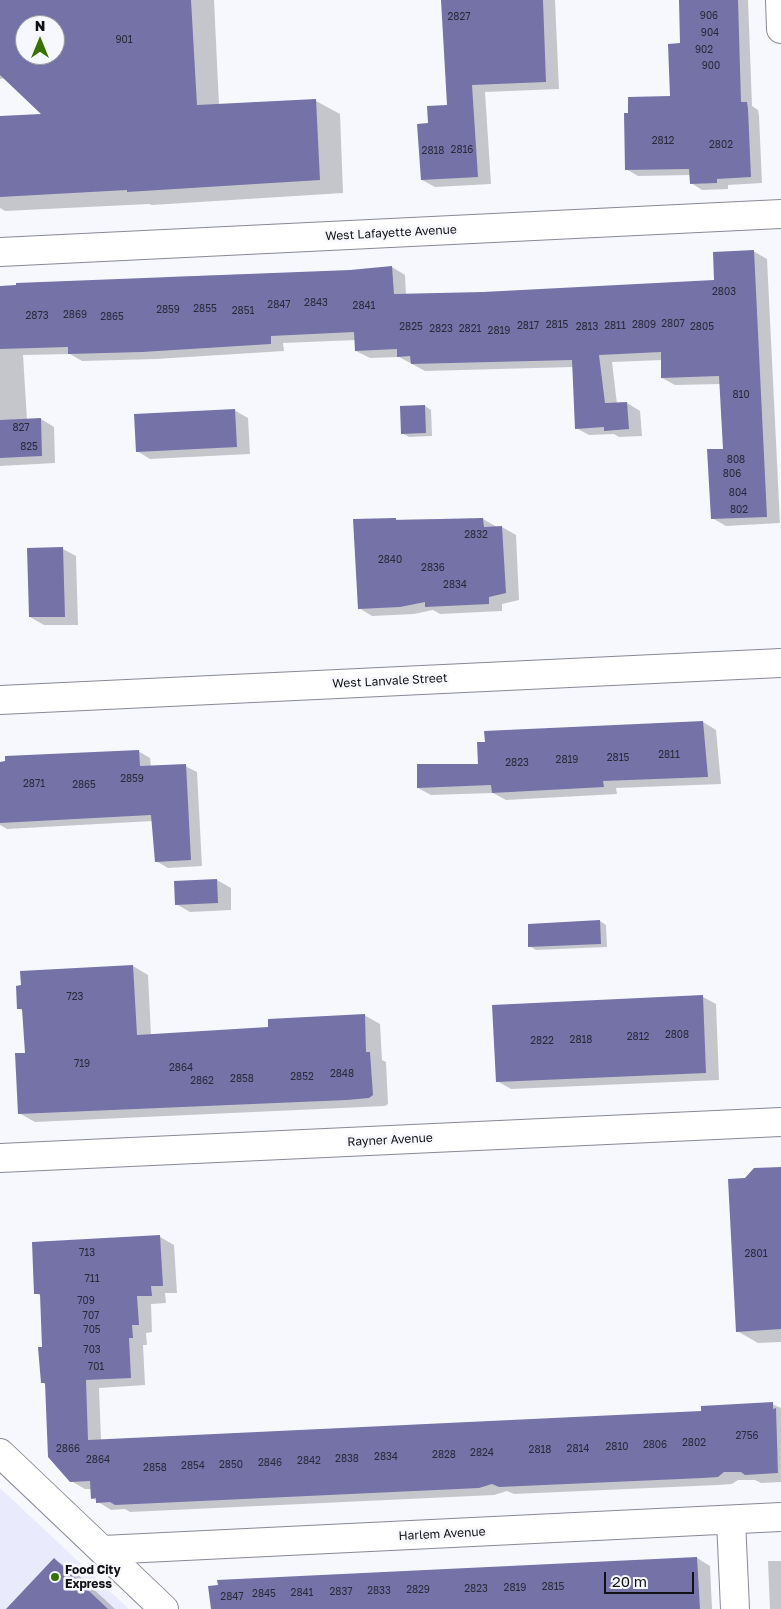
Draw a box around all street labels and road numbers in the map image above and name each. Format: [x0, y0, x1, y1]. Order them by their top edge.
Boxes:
street label: West Lafayette Avenue [325, 222, 457, 244]
street label: West Lanvale Street [332, 671, 448, 691]
street label: Rayner Avenue [347, 1131, 433, 1149]
street label: Harlem Avenue [398, 1525, 486, 1543]

